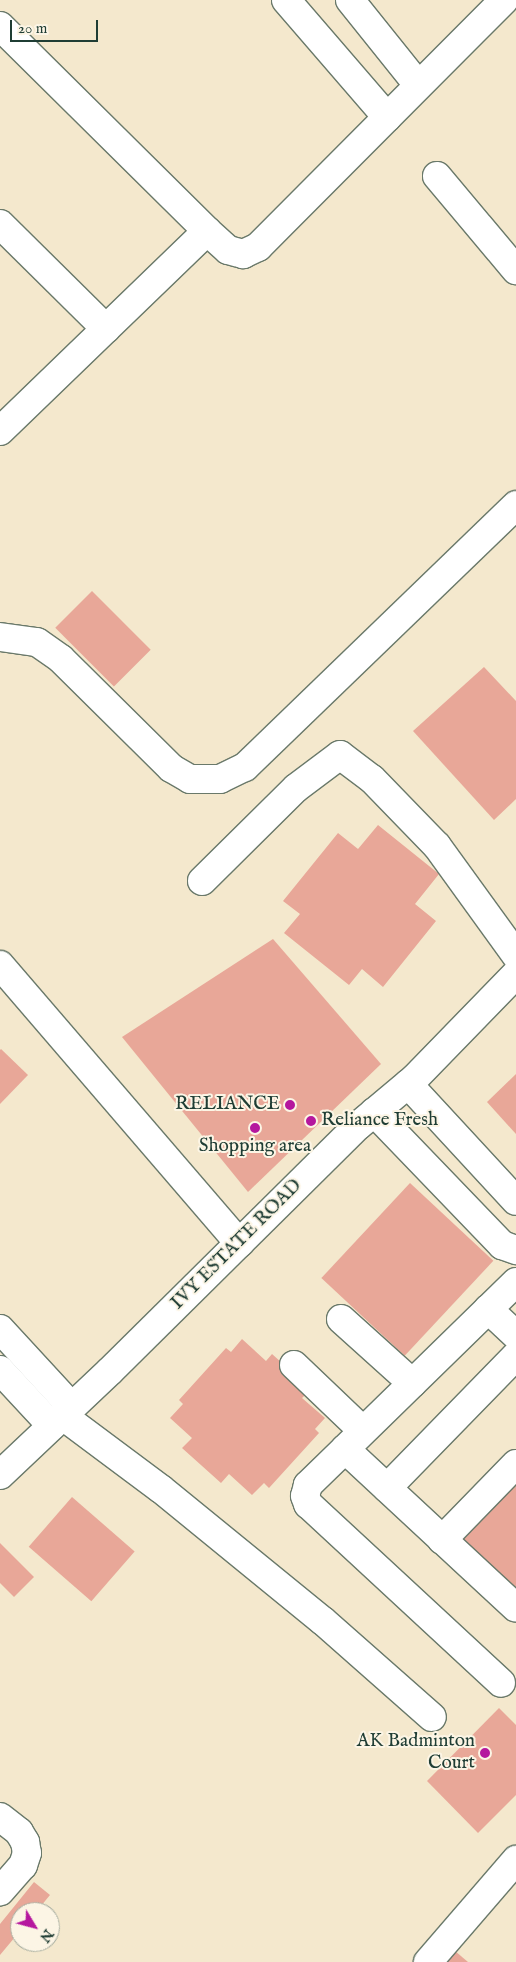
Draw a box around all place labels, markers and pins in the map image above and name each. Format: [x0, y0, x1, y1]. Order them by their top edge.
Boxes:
place label: RELIANCE [175, 1094, 280, 1116]
marker: RELIANCE [284, 1099, 296, 1111]
place label: Reliance Fresh [321, 1110, 438, 1132]
marker: Reliance Fresh [305, 1115, 317, 1127]
marker: Shopping area [249, 1122, 261, 1134]
place label: Shopping area [199, 1136, 311, 1158]
place label: AK Badminton Court [357, 1731, 475, 1775]
marker: AK Badminton Court [479, 1747, 491, 1759]

